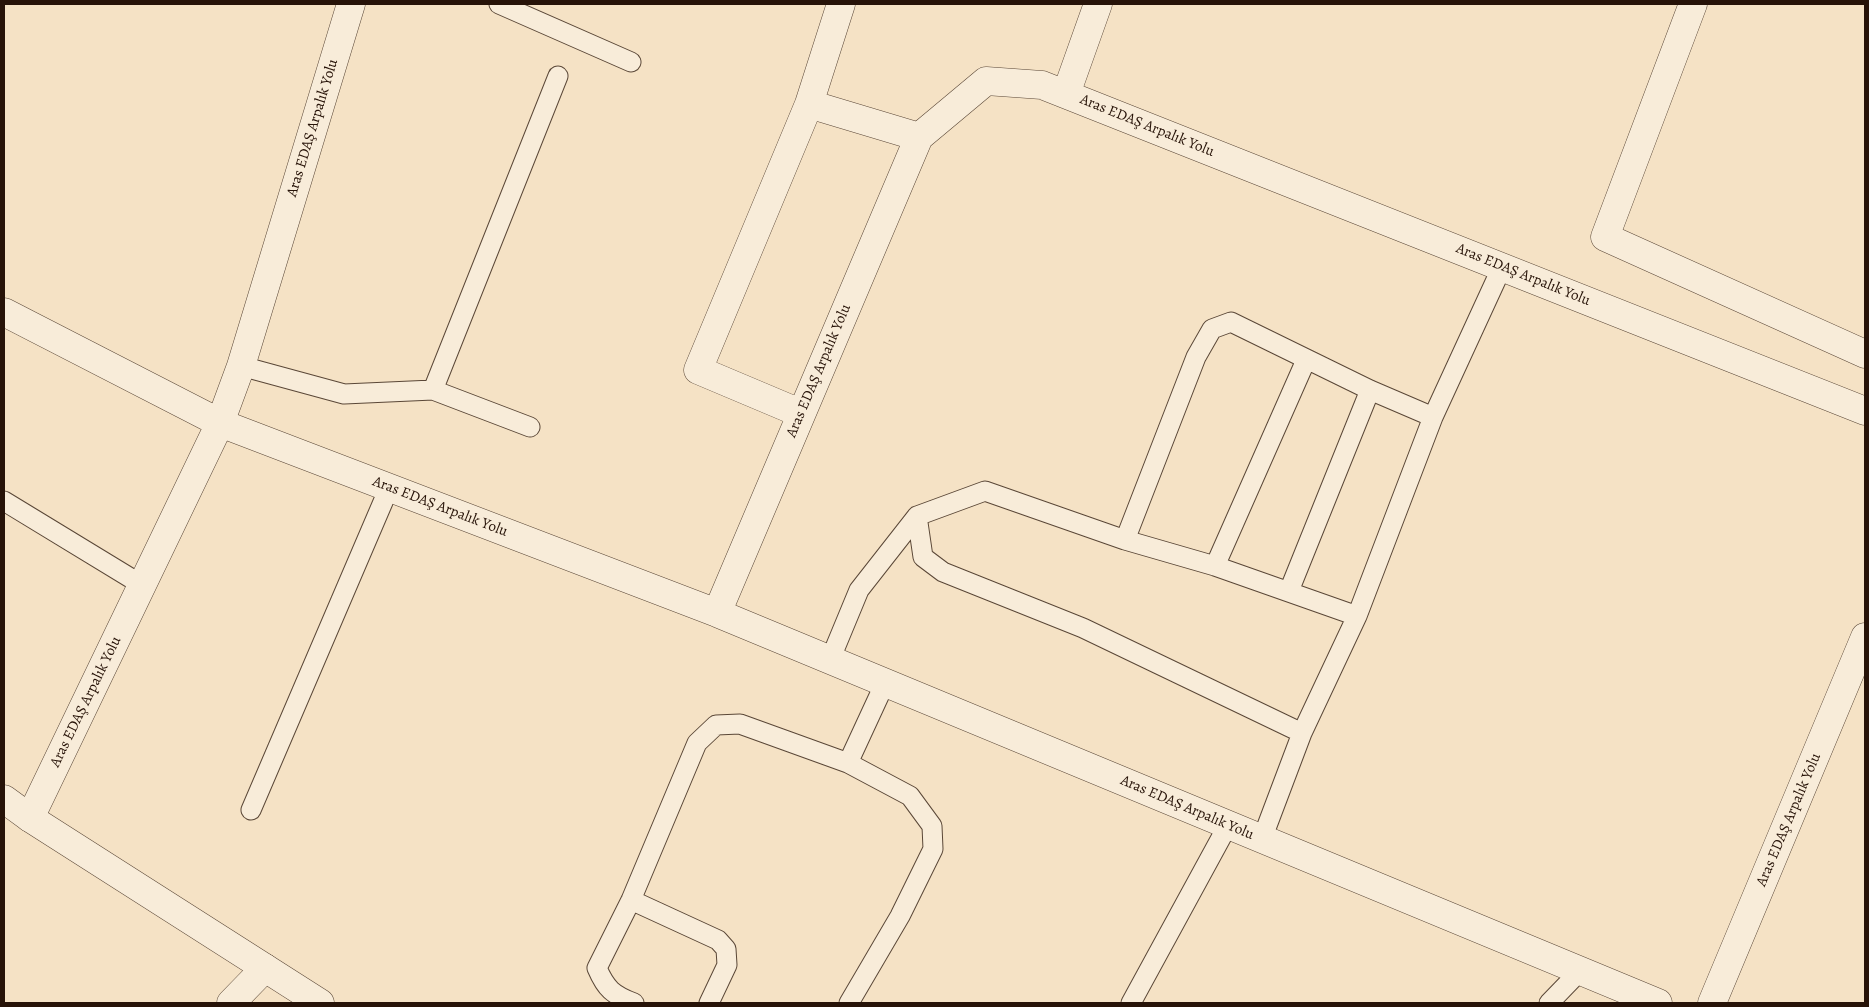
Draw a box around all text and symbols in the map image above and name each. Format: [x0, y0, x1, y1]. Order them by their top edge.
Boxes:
street label: Aras EDAŞ Arpalık Yolu [283, 57, 343, 199]
street label: Aras EDAŞ Arpalık Yolu [1077, 91, 1217, 161]
street label: Aras EDAŞ Arpalık Yolu [1453, 240, 1593, 310]
street label: Aras EDAŞ Arpalık Yolu [783, 302, 855, 440]
street label: Aras EDAŞ Arpalık Yolu [370, 473, 510, 541]
street label: Aras EDAŞ Arpalık Yolu [47, 634, 125, 770]
street label: Aras EDAŞ Arpalık Yolu [1753, 751, 1825, 889]
street label: Aras EDAŞ Arpalık Yolu [1118, 772, 1256, 844]

